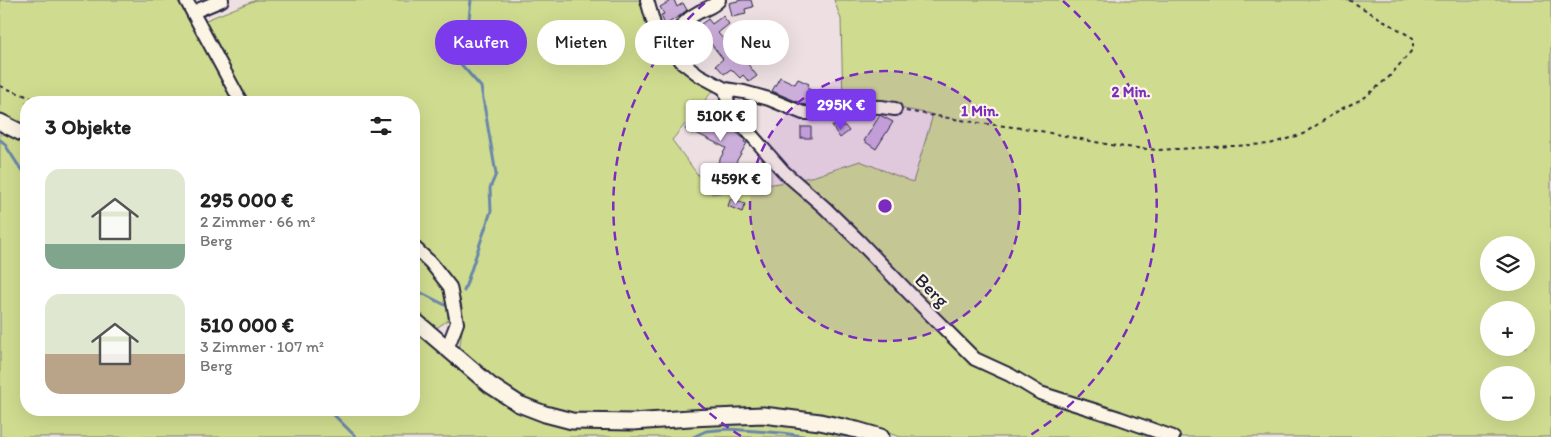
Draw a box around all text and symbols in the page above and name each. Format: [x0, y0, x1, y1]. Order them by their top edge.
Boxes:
chip: Kaufen [435, 20, 527, 65]
chip: Mieten [537, 20, 625, 65]
chip: Filter [635, 20, 713, 65]
chip: Neu [723, 20, 789, 65]
text: 2 Min. [1111, 83, 1151, 101]
pin: 295K € [800, 88, 882, 131]
text: 295K € [817, 95, 865, 114]
pin: 510K € [680, 100, 762, 142]
text: 1 Min. [961, 102, 999, 120]
text: 510K € [697, 106, 745, 125]
icon: filters [367, 112, 395, 140]
text: 3 Objekte [45, 114, 131, 139]
pin: 459K € [695, 162, 777, 205]
text: 459K € [711, 169, 761, 188]
text: 295 000 € [200, 187, 293, 212]
icon: home [85, 189, 145, 249]
centre of rings [876, 197, 894, 215]
text: 2 Zimmer · 66 m² [200, 212, 316, 231]
text: Berg [200, 231, 232, 250]
map controls [1480, 236, 1535, 421]
button: layers [1480, 236, 1535, 291]
street label: Berg [910, 268, 954, 312]
button: + [1480, 301, 1535, 356]
text: 510 000 € [200, 312, 294, 337]
icon: home [85, 314, 145, 374]
text: 3 Zimmer · 107 m² [200, 337, 324, 356]
text: Berg [200, 356, 232, 375]
button: − [1480, 366, 1535, 421]

